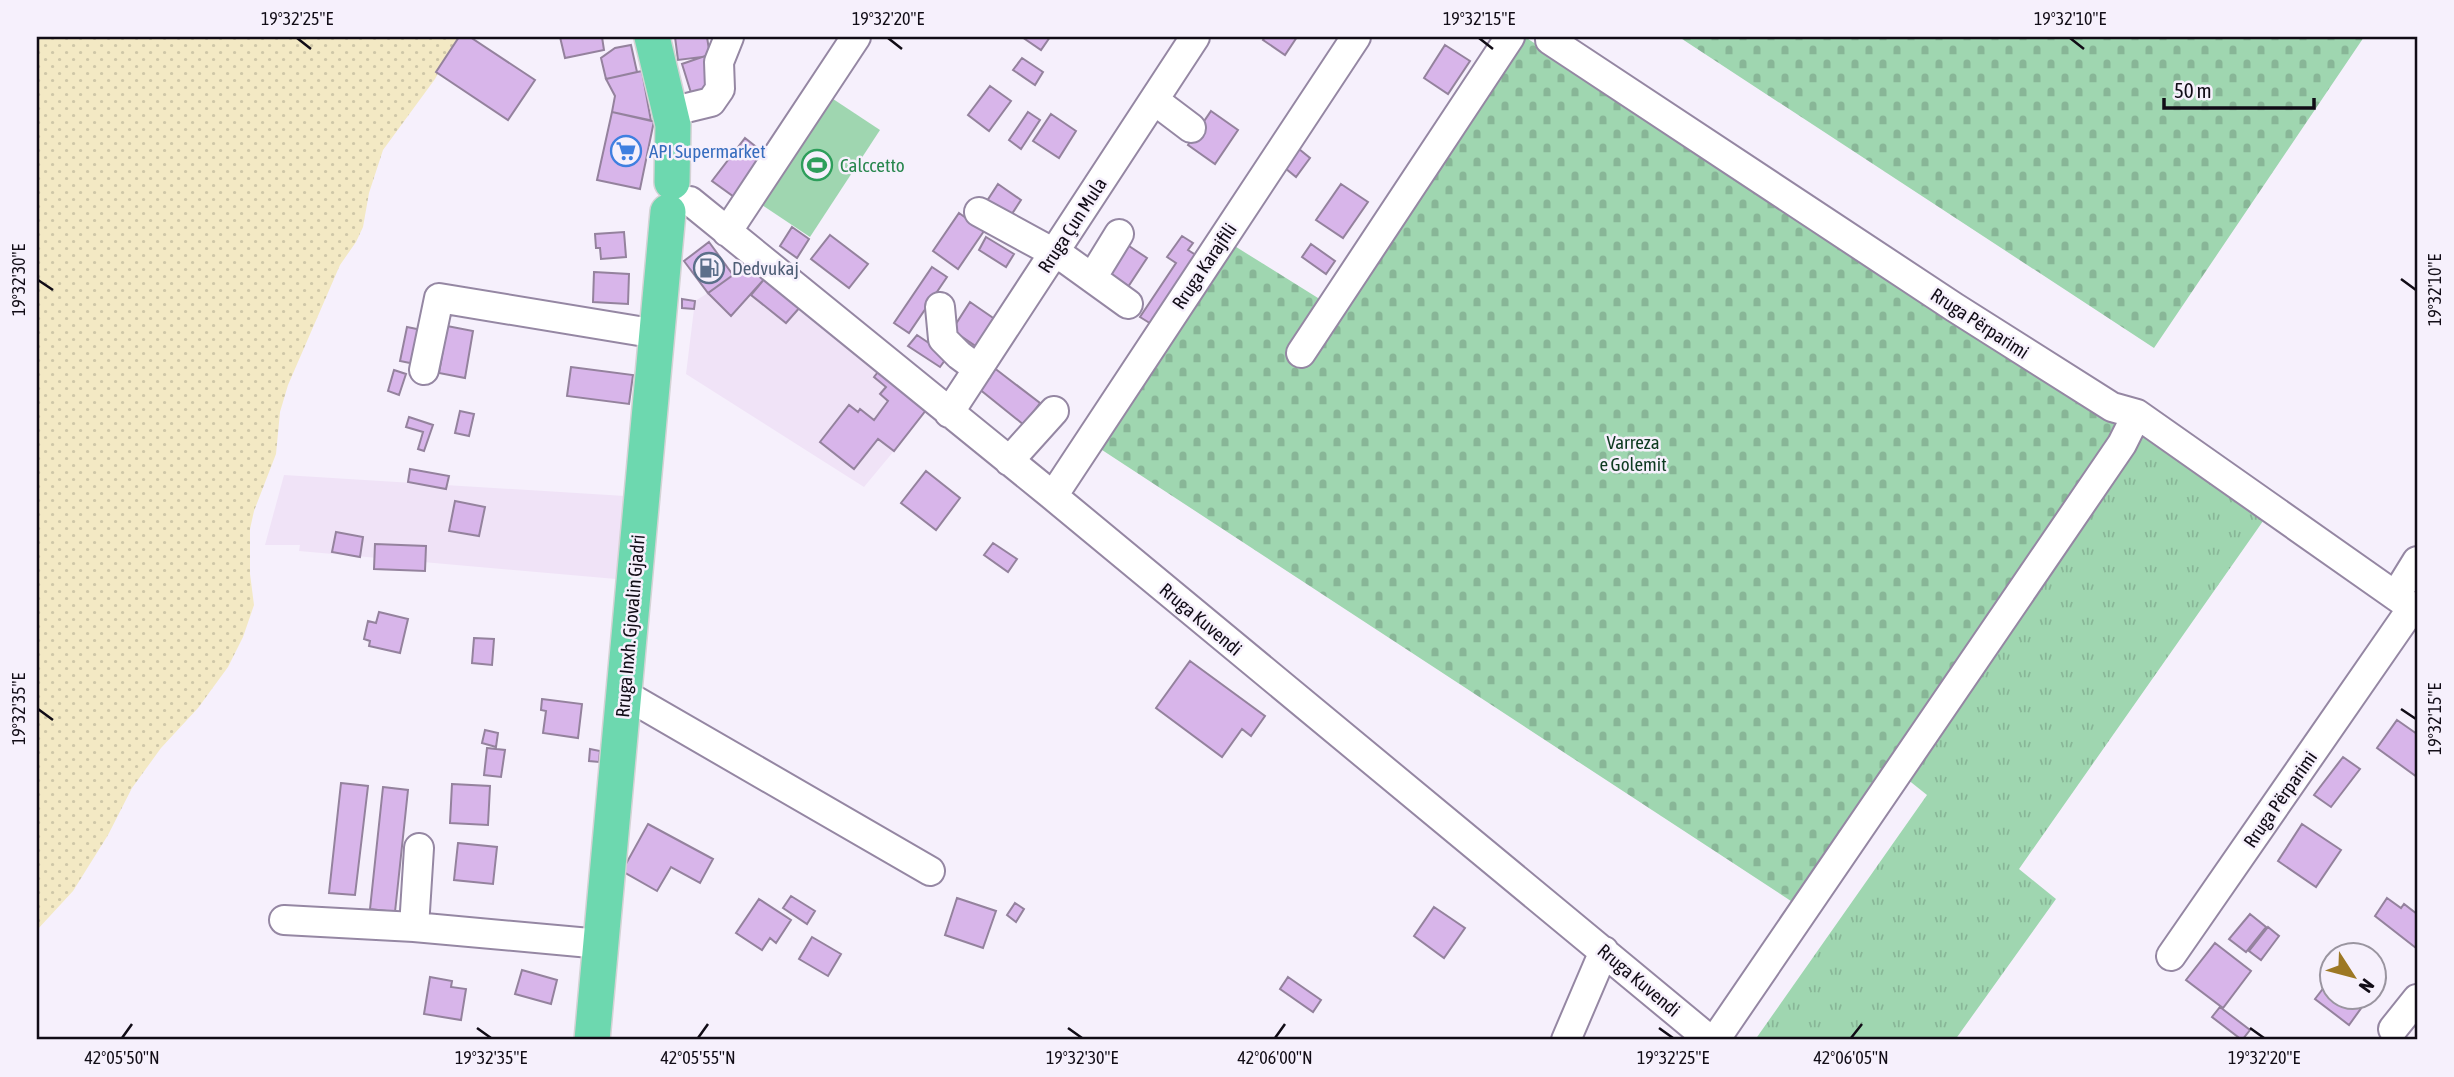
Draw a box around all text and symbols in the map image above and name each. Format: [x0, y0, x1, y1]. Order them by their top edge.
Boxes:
text: 19°32'25"E [261, 8, 333, 29]
text: 19°32'20"E [852, 8, 924, 29]
text: 19°32'15"E [1443, 8, 1515, 29]
text: 19°32'10"E [2034, 8, 2106, 29]
scale bar [2164, 66, 2314, 110]
text: 50 m [2174, 78, 2212, 102]
supermarket icon: API Supermarket [609, 134, 643, 168]
place label: API Supermarket [649, 140, 766, 162]
sports icon: Calccetto [800, 148, 834, 182]
place label: Calccetto [840, 154, 905, 176]
street label: Rruga Çun Mula [1033, 173, 1111, 277]
street label: Rruga Karajfili [1167, 219, 1241, 313]
text: 19°32'30"E [8, 244, 29, 316]
fuel station icon: Dedvukaj [692, 251, 726, 285]
text: 19°32'10"E [2424, 254, 2445, 326]
place label: Dedvukaj [732, 257, 799, 279]
street label: Rruga Përparimi [1927, 283, 2033, 363]
park label: Varreza e Golemit [1599, 431, 1667, 475]
street label: Rruga Inxh. Gjovalin Gjadri [611, 534, 649, 718]
street label: Rruga Kuvendi [1155, 578, 1247, 660]
text: 19°32'35"E [8, 673, 29, 745]
text: 19°32'15"E [2424, 683, 2445, 755]
street label: Rruga Përparimi [2239, 747, 2321, 851]
street label: Rruga Kuvendi [1593, 939, 1685, 1021]
north arrow [2318, 940, 2388, 1010]
text: N [2355, 975, 2379, 997]
text: 42°05'50"N [84, 1047, 160, 1068]
text: 19°32'35"E [455, 1047, 527, 1068]
text: 42°05'55"N [660, 1047, 736, 1068]
text: 19°32'30"E [1046, 1047, 1118, 1068]
text: 42°06'00"N [1237, 1047, 1313, 1068]
text: 19°32'25"E [1637, 1047, 1709, 1068]
text: 42°06'05"N [1813, 1047, 1889, 1068]
text: 19°32'20"E [2228, 1047, 2300, 1068]

